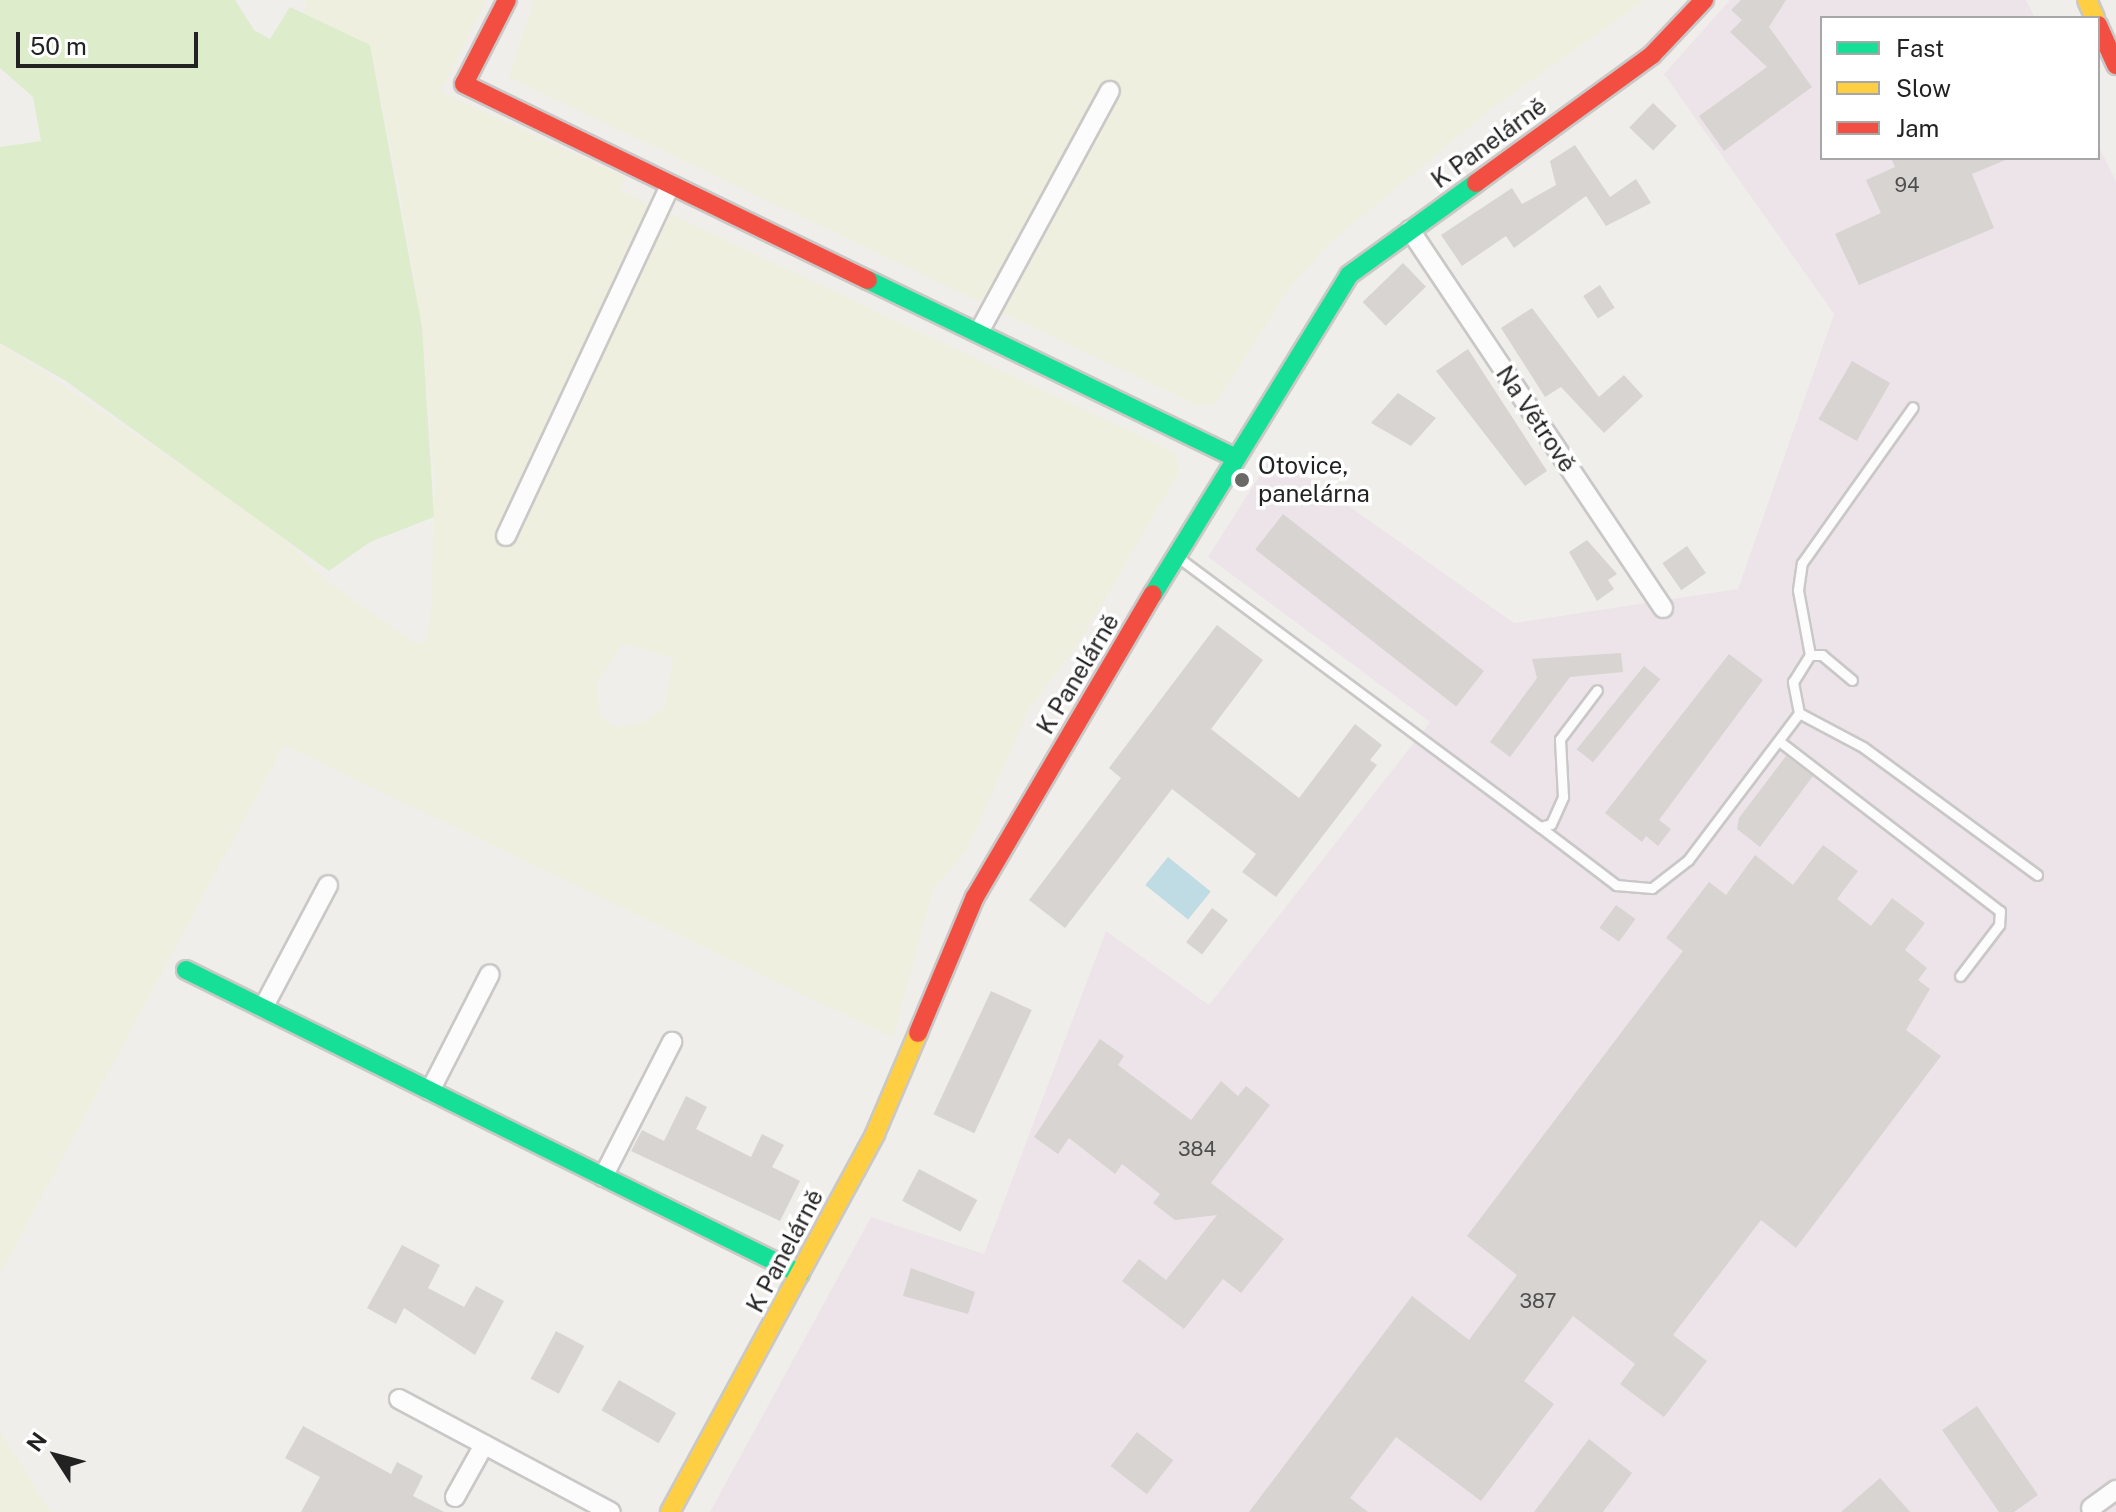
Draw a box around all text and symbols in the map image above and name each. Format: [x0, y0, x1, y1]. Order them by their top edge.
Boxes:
scale bar [20, 16, 202, 66]
legend [1820, 16, 2100, 160]
text: 50 m [30, 32, 87, 60]
text: Fast [1896, 34, 1944, 62]
text: Slow [1896, 74, 1951, 102]
street label: K Panelárně [1426, 92, 1552, 194]
text: Jam [1896, 114, 1939, 142]
house number: 94 [1894, 173, 1920, 197]
street label: Na Větrově [1490, 360, 1582, 478]
place label: Otovice, panelárna [1258, 452, 1370, 508]
marker: Otovice, panelárna [1233, 471, 1251, 489]
street label: K Panelárně [1031, 609, 1125, 739]
house number: 384 [1178, 1137, 1216, 1161]
street label: K Panelárně [741, 1185, 829, 1317]
house number: 387 [1519, 1289, 1557, 1313]
north arrow [16, 1416, 96, 1496]
text: N [21, 1427, 52, 1456]

